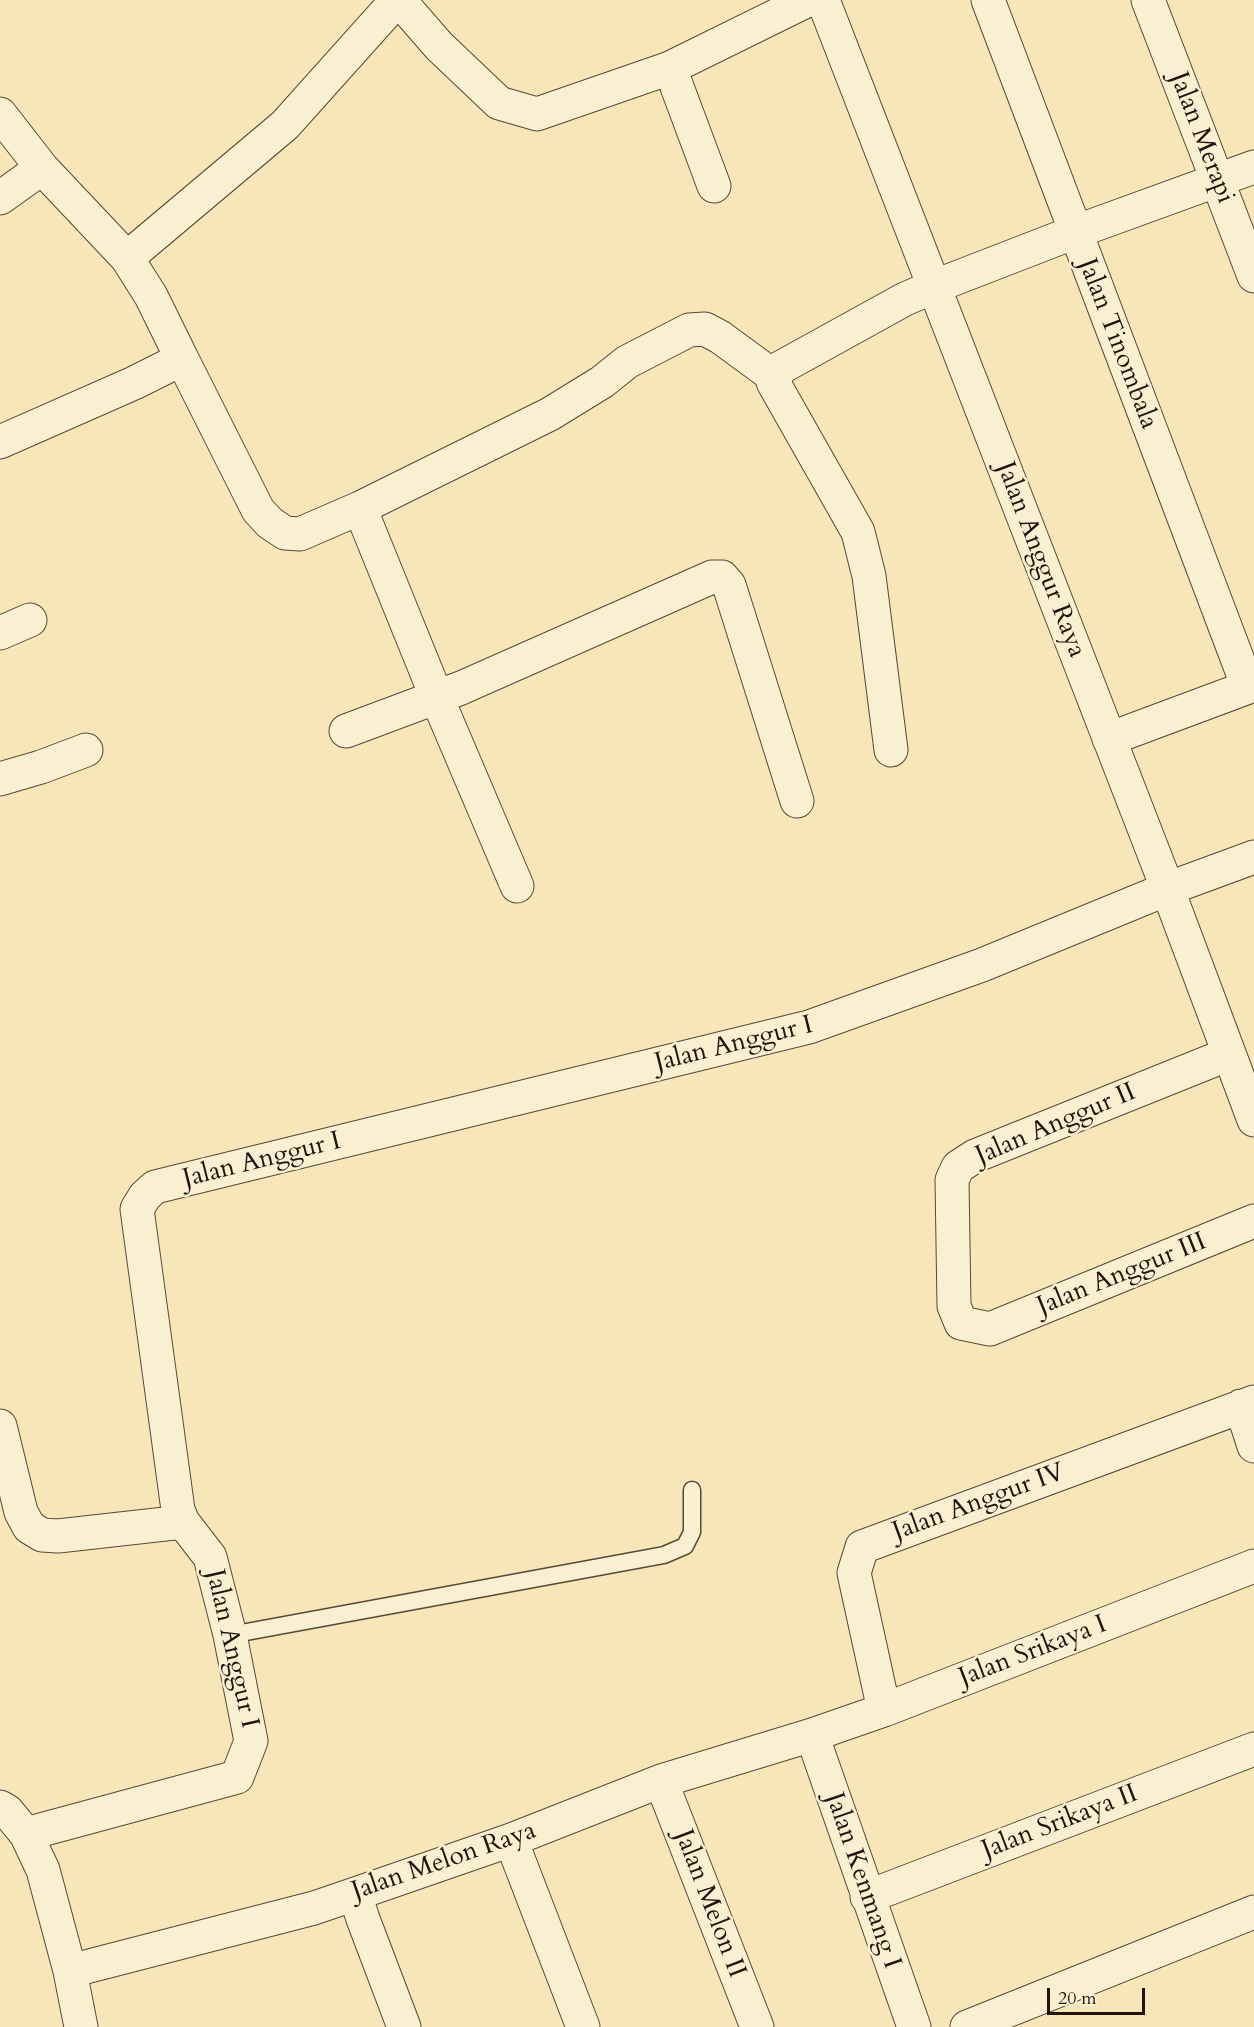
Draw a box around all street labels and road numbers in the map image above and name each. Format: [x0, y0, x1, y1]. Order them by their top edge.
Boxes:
street label: Jalan Merapi [1162, 68, 1240, 208]
street label: Jalan Tinombala [1070, 254, 1164, 434]
street label: Jalan Anggur Raya [988, 458, 1092, 662]
street label: Jalan Anggur I [652, 1010, 816, 1080]
street label: Jalan Anggur II [971, 1077, 1141, 1173]
street label: Jalan Anggur I [180, 1126, 344, 1196]
street label: Jalan Anggur III [1033, 1227, 1211, 1323]
street label: Jalan Anggur IV [889, 1457, 1069, 1549]
street label: Jalan Anggur I [198, 1567, 264, 1731]
street label: Jalan Srikaya I [955, 1610, 1111, 1694]
street label: Jalan Srikaya II [978, 1779, 1142, 1867]
street label: Jalan Kenmang I [817, 1789, 907, 1973]
street label: Jalan Melon Raya [348, 1816, 540, 1908]
street label: Jalan Melon II [666, 1826, 752, 1982]

